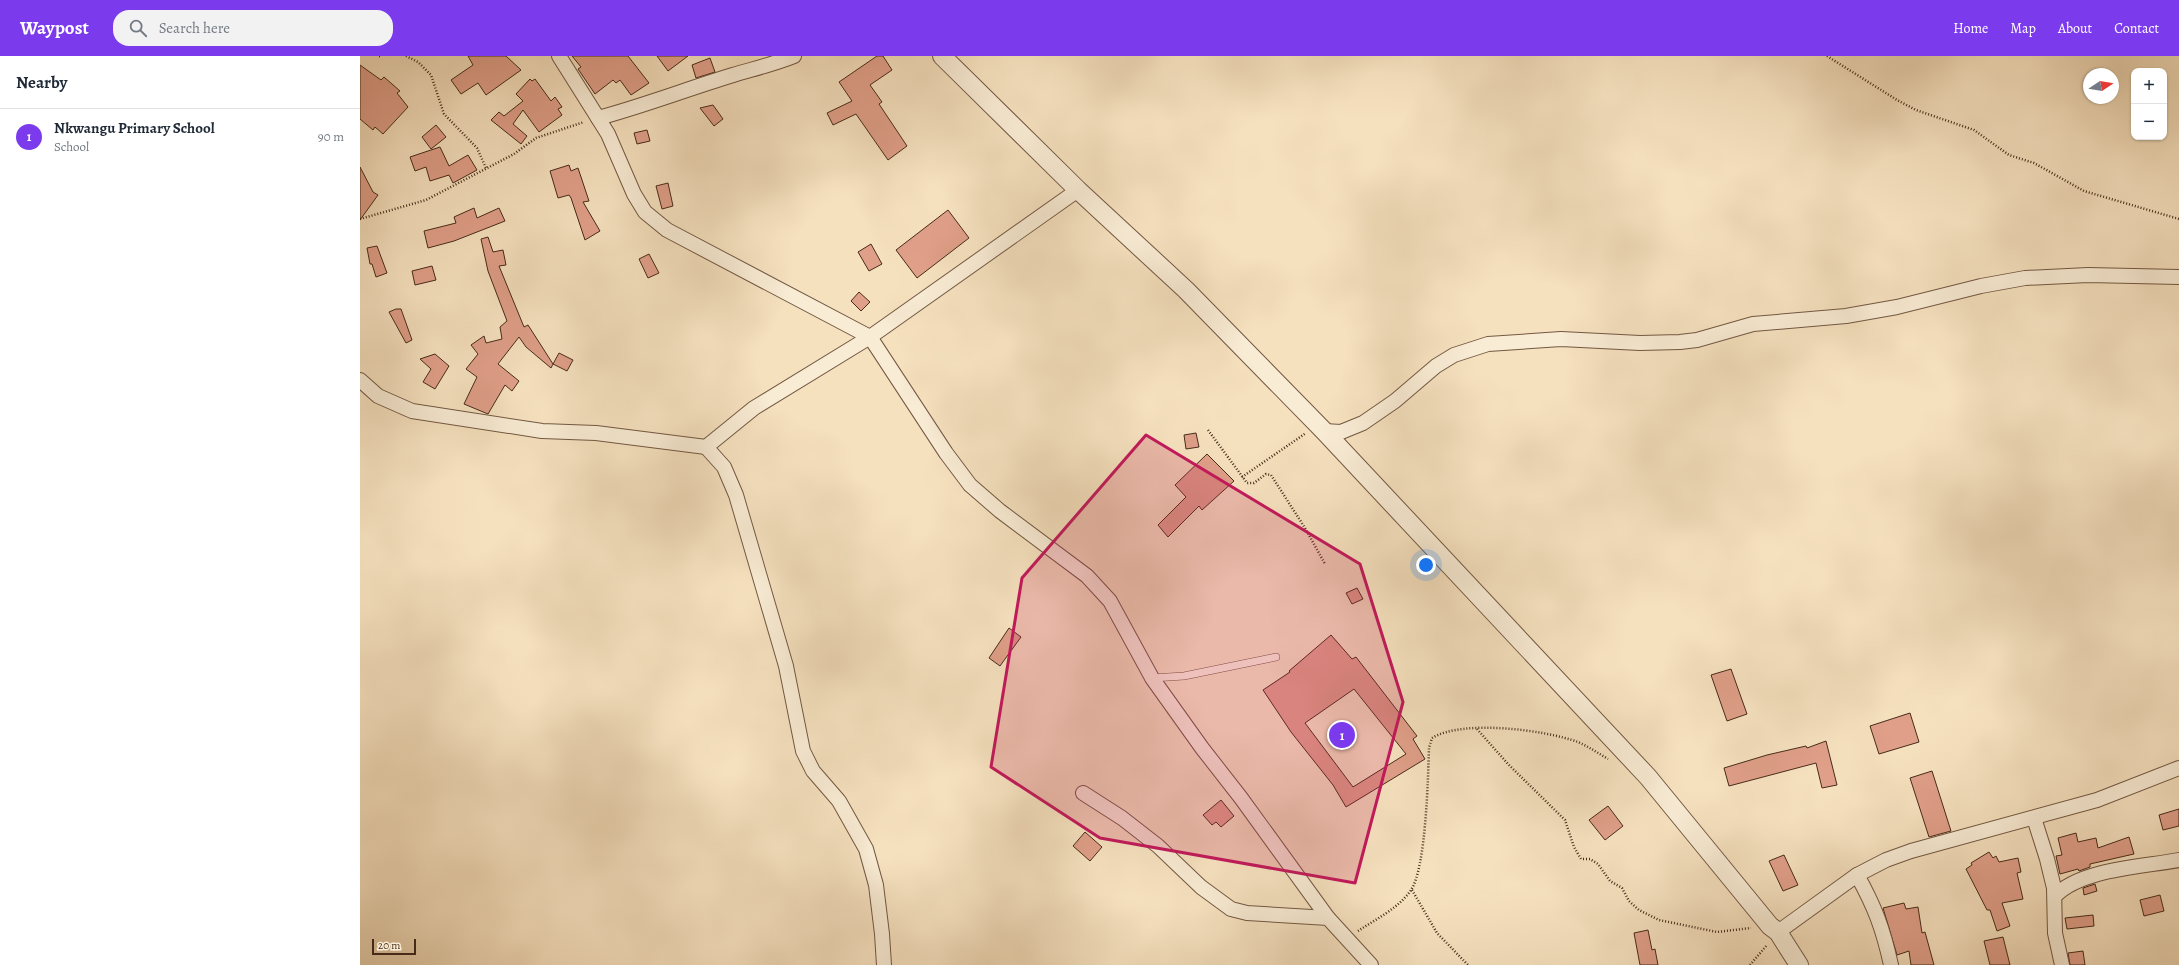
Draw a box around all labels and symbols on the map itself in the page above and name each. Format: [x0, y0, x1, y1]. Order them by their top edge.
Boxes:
north arrow [2083, 68, 2119, 104]
your location [1416, 555, 1436, 575]
pin: 1 [1329, 720, 1355, 750]
scale bar [372, 937, 416, 956]

